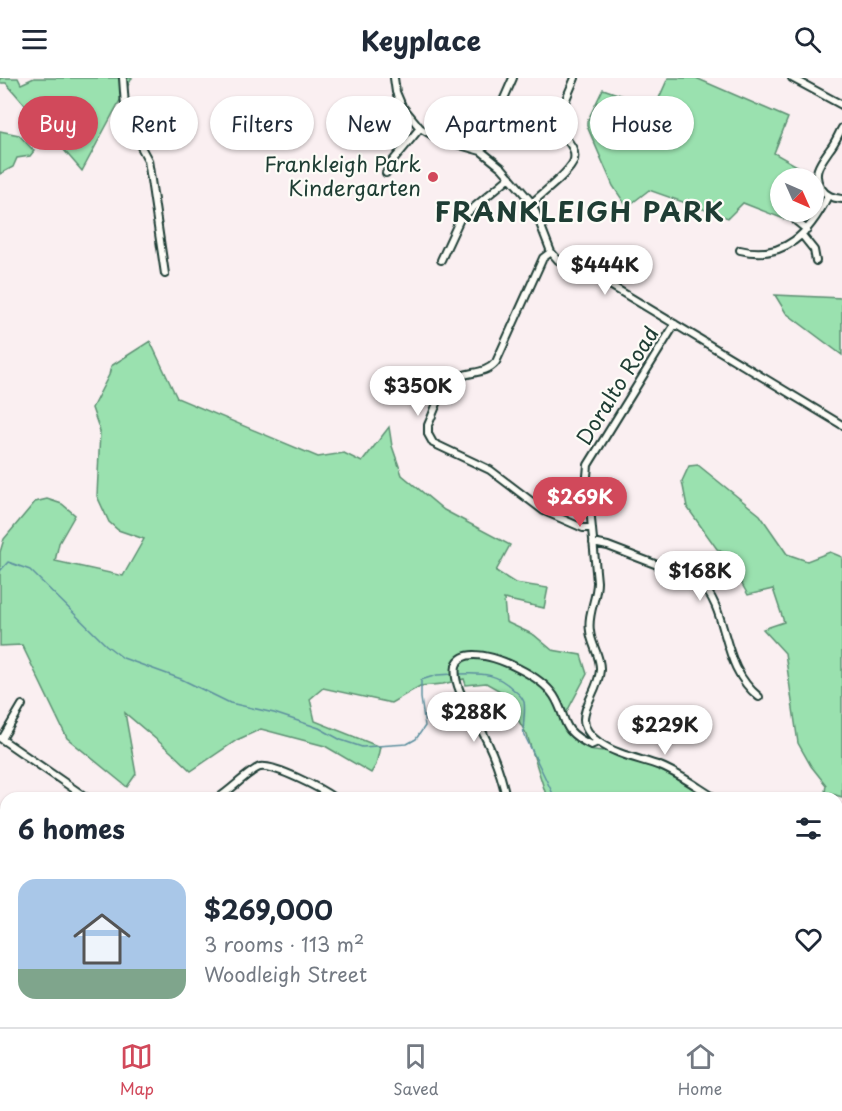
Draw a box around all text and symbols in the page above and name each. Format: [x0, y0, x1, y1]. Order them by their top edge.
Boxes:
text: Keyplace [361, 19, 481, 60]
icon: menu [18, 23, 51, 56]
icon: search [791, 23, 824, 56]
chip: Buy [18, 96, 98, 150]
chip: Rent [110, 96, 198, 150]
chip: Filters [210, 96, 314, 150]
chip: New [326, 96, 412, 150]
chip: Apartment [424, 96, 578, 150]
chip: House [590, 96, 694, 150]
place label: Frankleigh Park Kindergarten [264, 147, 421, 203]
north arrow [770, 168, 824, 222]
map controls [770, 168, 824, 222]
marker: Frankleigh Park Kindergarten [426, 170, 440, 184]
district label: FRANKLEIGH PARK [435, 190, 725, 231]
pin: $444K [563, 245, 647, 296]
text: $444K [571, 249, 639, 279]
street label: Doralto Road [567, 319, 666, 451]
pin: $350K [376, 366, 460, 417]
text: $350K [384, 370, 452, 400]
pin: $269K [538, 477, 622, 528]
text: $269K [547, 481, 613, 511]
pin: $168K [658, 551, 742, 602]
text: $168K [668, 555, 732, 585]
pin: $288K [432, 692, 516, 743]
text: $288K [441, 696, 507, 726]
pin: $229K [623, 705, 707, 756]
text: $229K [632, 709, 698, 739]
text: 6 homes [18, 809, 125, 848]
icon: filters [792, 812, 825, 845]
text: $269,000 [204, 890, 333, 929]
icon: home [66, 903, 138, 975]
icon: heart [792, 923, 825, 956]
text: 3 rooms · 113 m² [204, 929, 364, 959]
text: Woodleigh Street [204, 959, 367, 989]
tab: Map [120, 1040, 154, 1100]
tab: Saved [393, 1040, 439, 1100]
tab: Home [678, 1040, 722, 1100]

